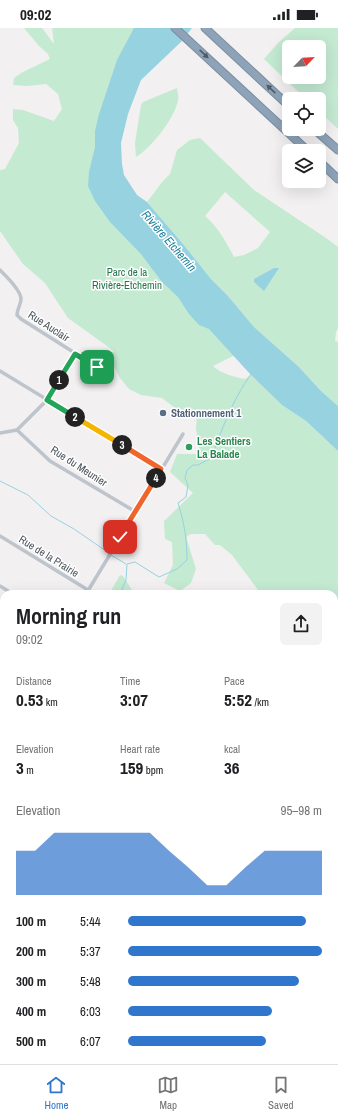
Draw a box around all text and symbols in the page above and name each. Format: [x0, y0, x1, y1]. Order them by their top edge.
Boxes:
text: 09:02 [20, 4, 51, 25]
north arrow [282, 40, 326, 84]
map controls [282, 40, 326, 188]
one-way arrow [199, 50, 209, 59]
one-way arrow [266, 85, 275, 94]
button: locate [282, 92, 326, 136]
button: layers [282, 144, 326, 188]
water label: Rivière Etchemin [138, 207, 200, 275]
park label: Parc de la Rivière-Etchemin [92, 265, 162, 292]
street label: Rue Auclair [26, 307, 72, 345]
pin [80, 350, 114, 384]
icon: arrive [86, 356, 108, 378]
pin: 1 [49, 370, 69, 390]
text: 1 [56, 373, 62, 387]
place label: Stationnement 1 [171, 406, 241, 420]
pin: 2 [65, 407, 85, 427]
marker: Stationnement 1 [158, 408, 168, 418]
text: 2 [72, 410, 78, 424]
place label: Les Sentiers La Balade [197, 434, 251, 461]
pin: 3 [112, 435, 132, 455]
text: 3 [119, 438, 125, 452]
marker: Les Sentiers La Balade [184, 442, 194, 452]
street label: Rue du Meunier [48, 443, 110, 489]
pin: 4 [146, 468, 166, 488]
text: 4 [153, 471, 159, 485]
pin [103, 520, 137, 554]
icon: check [109, 526, 131, 548]
street label: Rue de la Prairie [16, 532, 82, 580]
text: Morning run [16, 601, 121, 631]
button: share [280, 603, 322, 645]
text: 09:02 [16, 631, 43, 648]
text: Distance [16, 674, 52, 688]
text: Time [120, 674, 140, 688]
text: Pace [224, 674, 245, 688]
text: 0.53 [16, 688, 43, 711]
text: 3:07 [120, 688, 148, 711]
text: 5:52 [224, 688, 252, 711]
text: km [43, 695, 58, 709]
text: /km [252, 695, 269, 709]
text: Elevation [16, 742, 54, 756]
text: Heart rate [120, 742, 160, 756]
text: kcal [224, 742, 240, 756]
text: 3 [16, 756, 24, 779]
text: 159 [120, 756, 143, 779]
text: 36 [224, 756, 240, 779]
text: m [24, 763, 34, 777]
text: bpm [143, 763, 163, 777]
text: Elevation [16, 802, 60, 819]
text: 95–98 m [281, 802, 322, 819]
text: 100 m [16, 913, 46, 930]
text: 5:44 [80, 913, 101, 930]
text: 200 m [16, 943, 46, 960]
text: 5:37 [80, 943, 101, 960]
text: 300 m [16, 973, 46, 990]
text: 5:48 [80, 973, 101, 990]
text: 400 m [16, 1003, 46, 1020]
text: 6:03 [80, 1003, 101, 1020]
text: 500 m [16, 1033, 46, 1050]
text: 6:07 [80, 1033, 101, 1050]
tab: Home [44, 1074, 68, 1112]
tab: Map [157, 1074, 179, 1112]
tab: Saved [268, 1074, 294, 1112]

